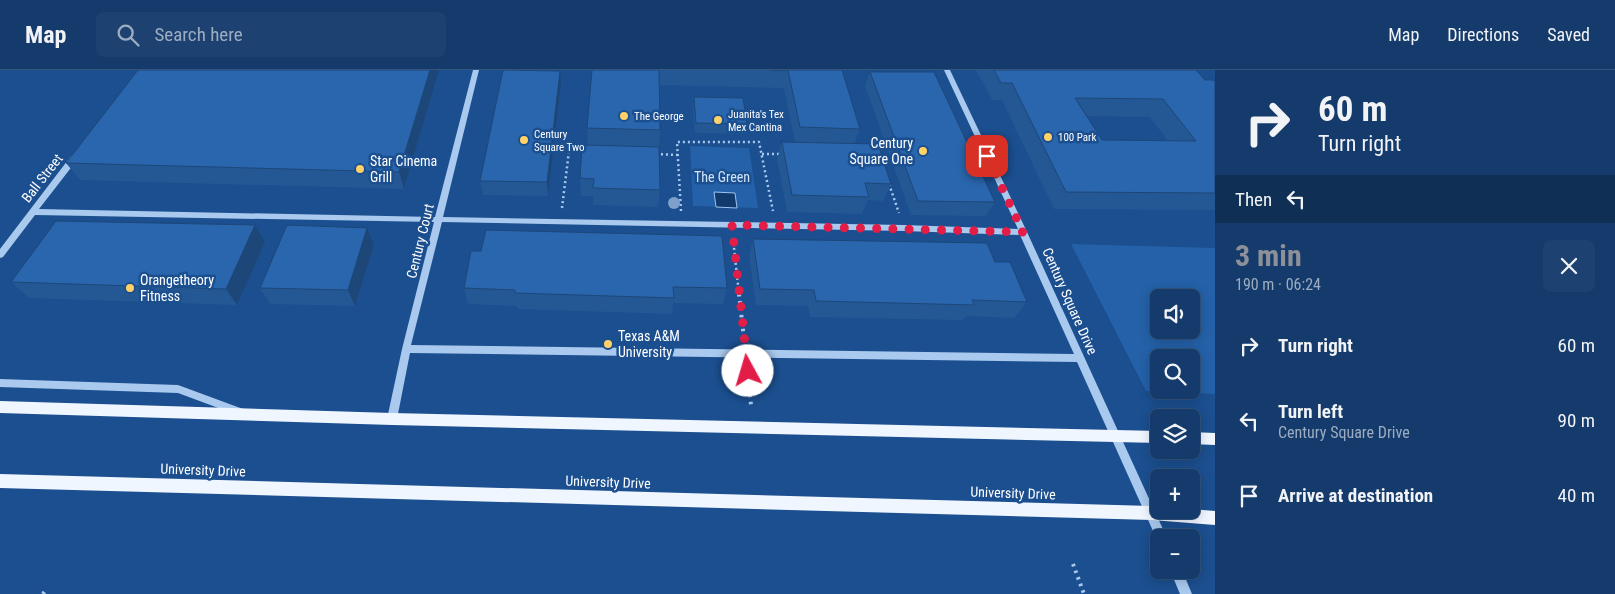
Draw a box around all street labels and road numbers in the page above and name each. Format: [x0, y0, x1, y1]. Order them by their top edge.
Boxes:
street label: Ball Street [18, 151, 66, 205]
street label: Century Court [403, 202, 437, 280]
street label: Century Square Drive [1039, 245, 1101, 357]
street label: University Drive [160, 461, 246, 479]
street label: University Drive [565, 473, 651, 491]
street label: University Drive [970, 484, 1056, 502]

